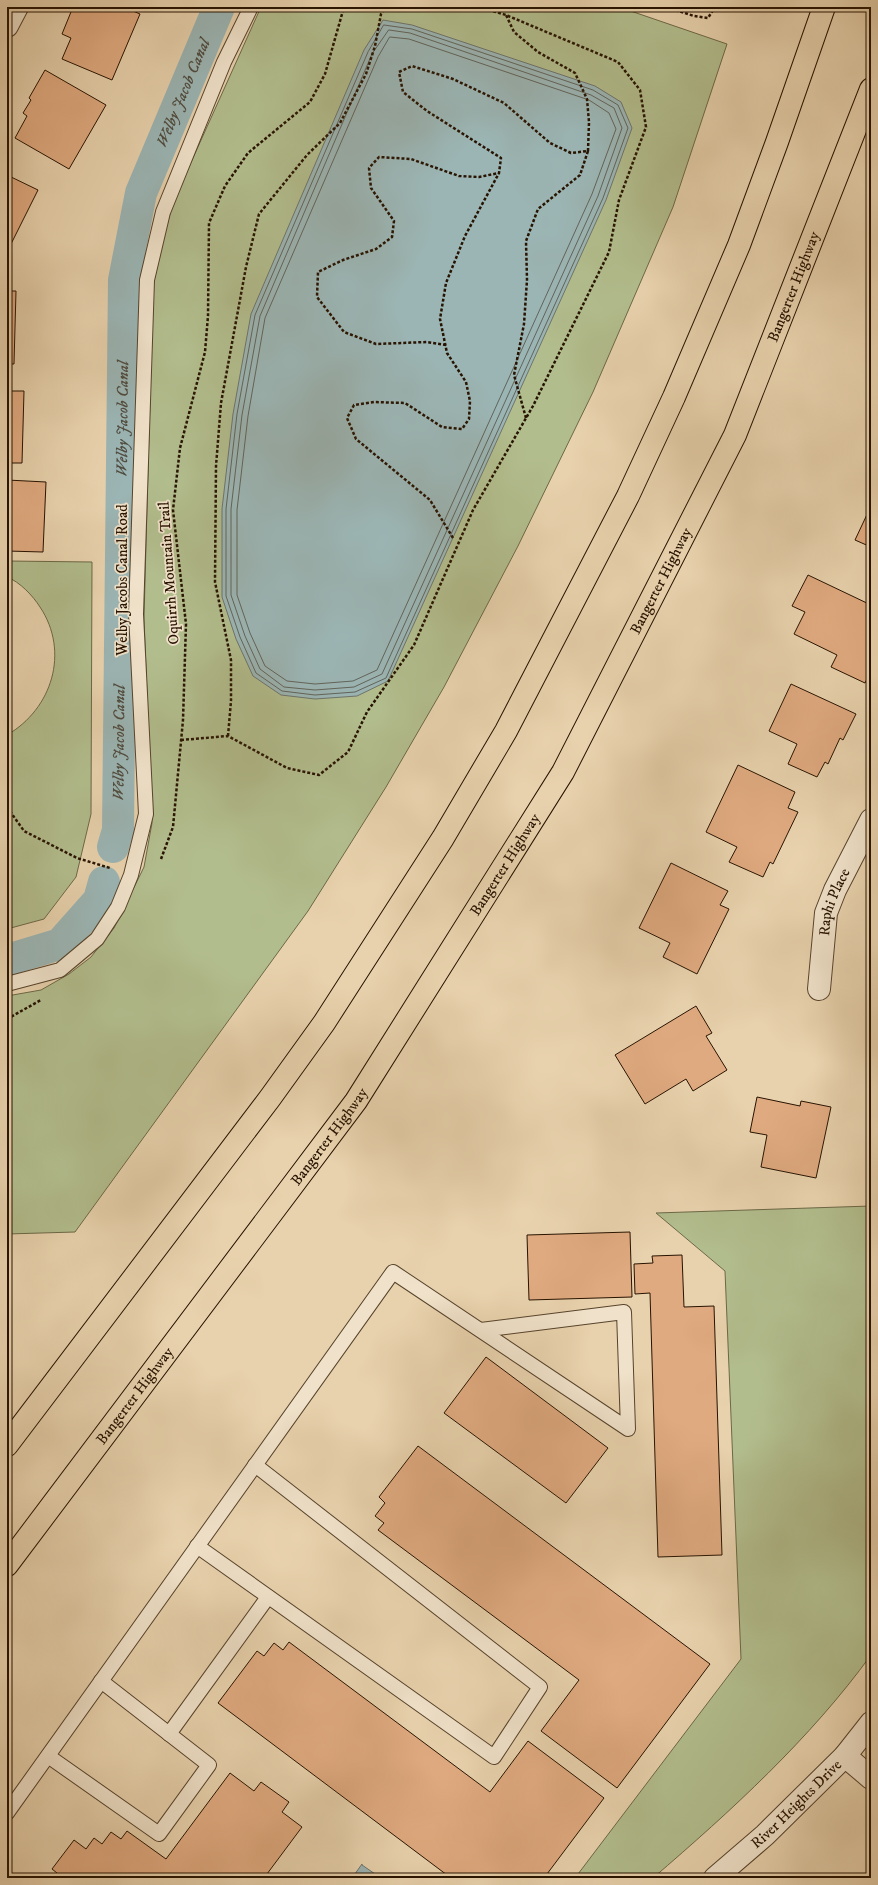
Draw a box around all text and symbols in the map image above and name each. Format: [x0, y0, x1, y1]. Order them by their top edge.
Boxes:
water label: Welby Jacob Canal [151, 34, 215, 150]
street label: Bangerter Highway [763, 228, 824, 345]
water label: Welby Jacob Canal [112, 359, 133, 477]
street label: Oquirrh Mountain Trail [154, 500, 183, 645]
street label: Welby Jacobs Canal Road [113, 504, 132, 657]
street label: Bangerter Highway [625, 523, 696, 637]
water label: Welby Jacob Canal [108, 683, 130, 801]
street label: Bangerter Highway [466, 809, 545, 919]
street label: Raphi Place [814, 865, 854, 937]
street label: Bangerter Highway [286, 1083, 372, 1189]
street label: Bangerter Highway [92, 1342, 178, 1448]
street label: River Heights Drive [747, 1755, 846, 1852]

